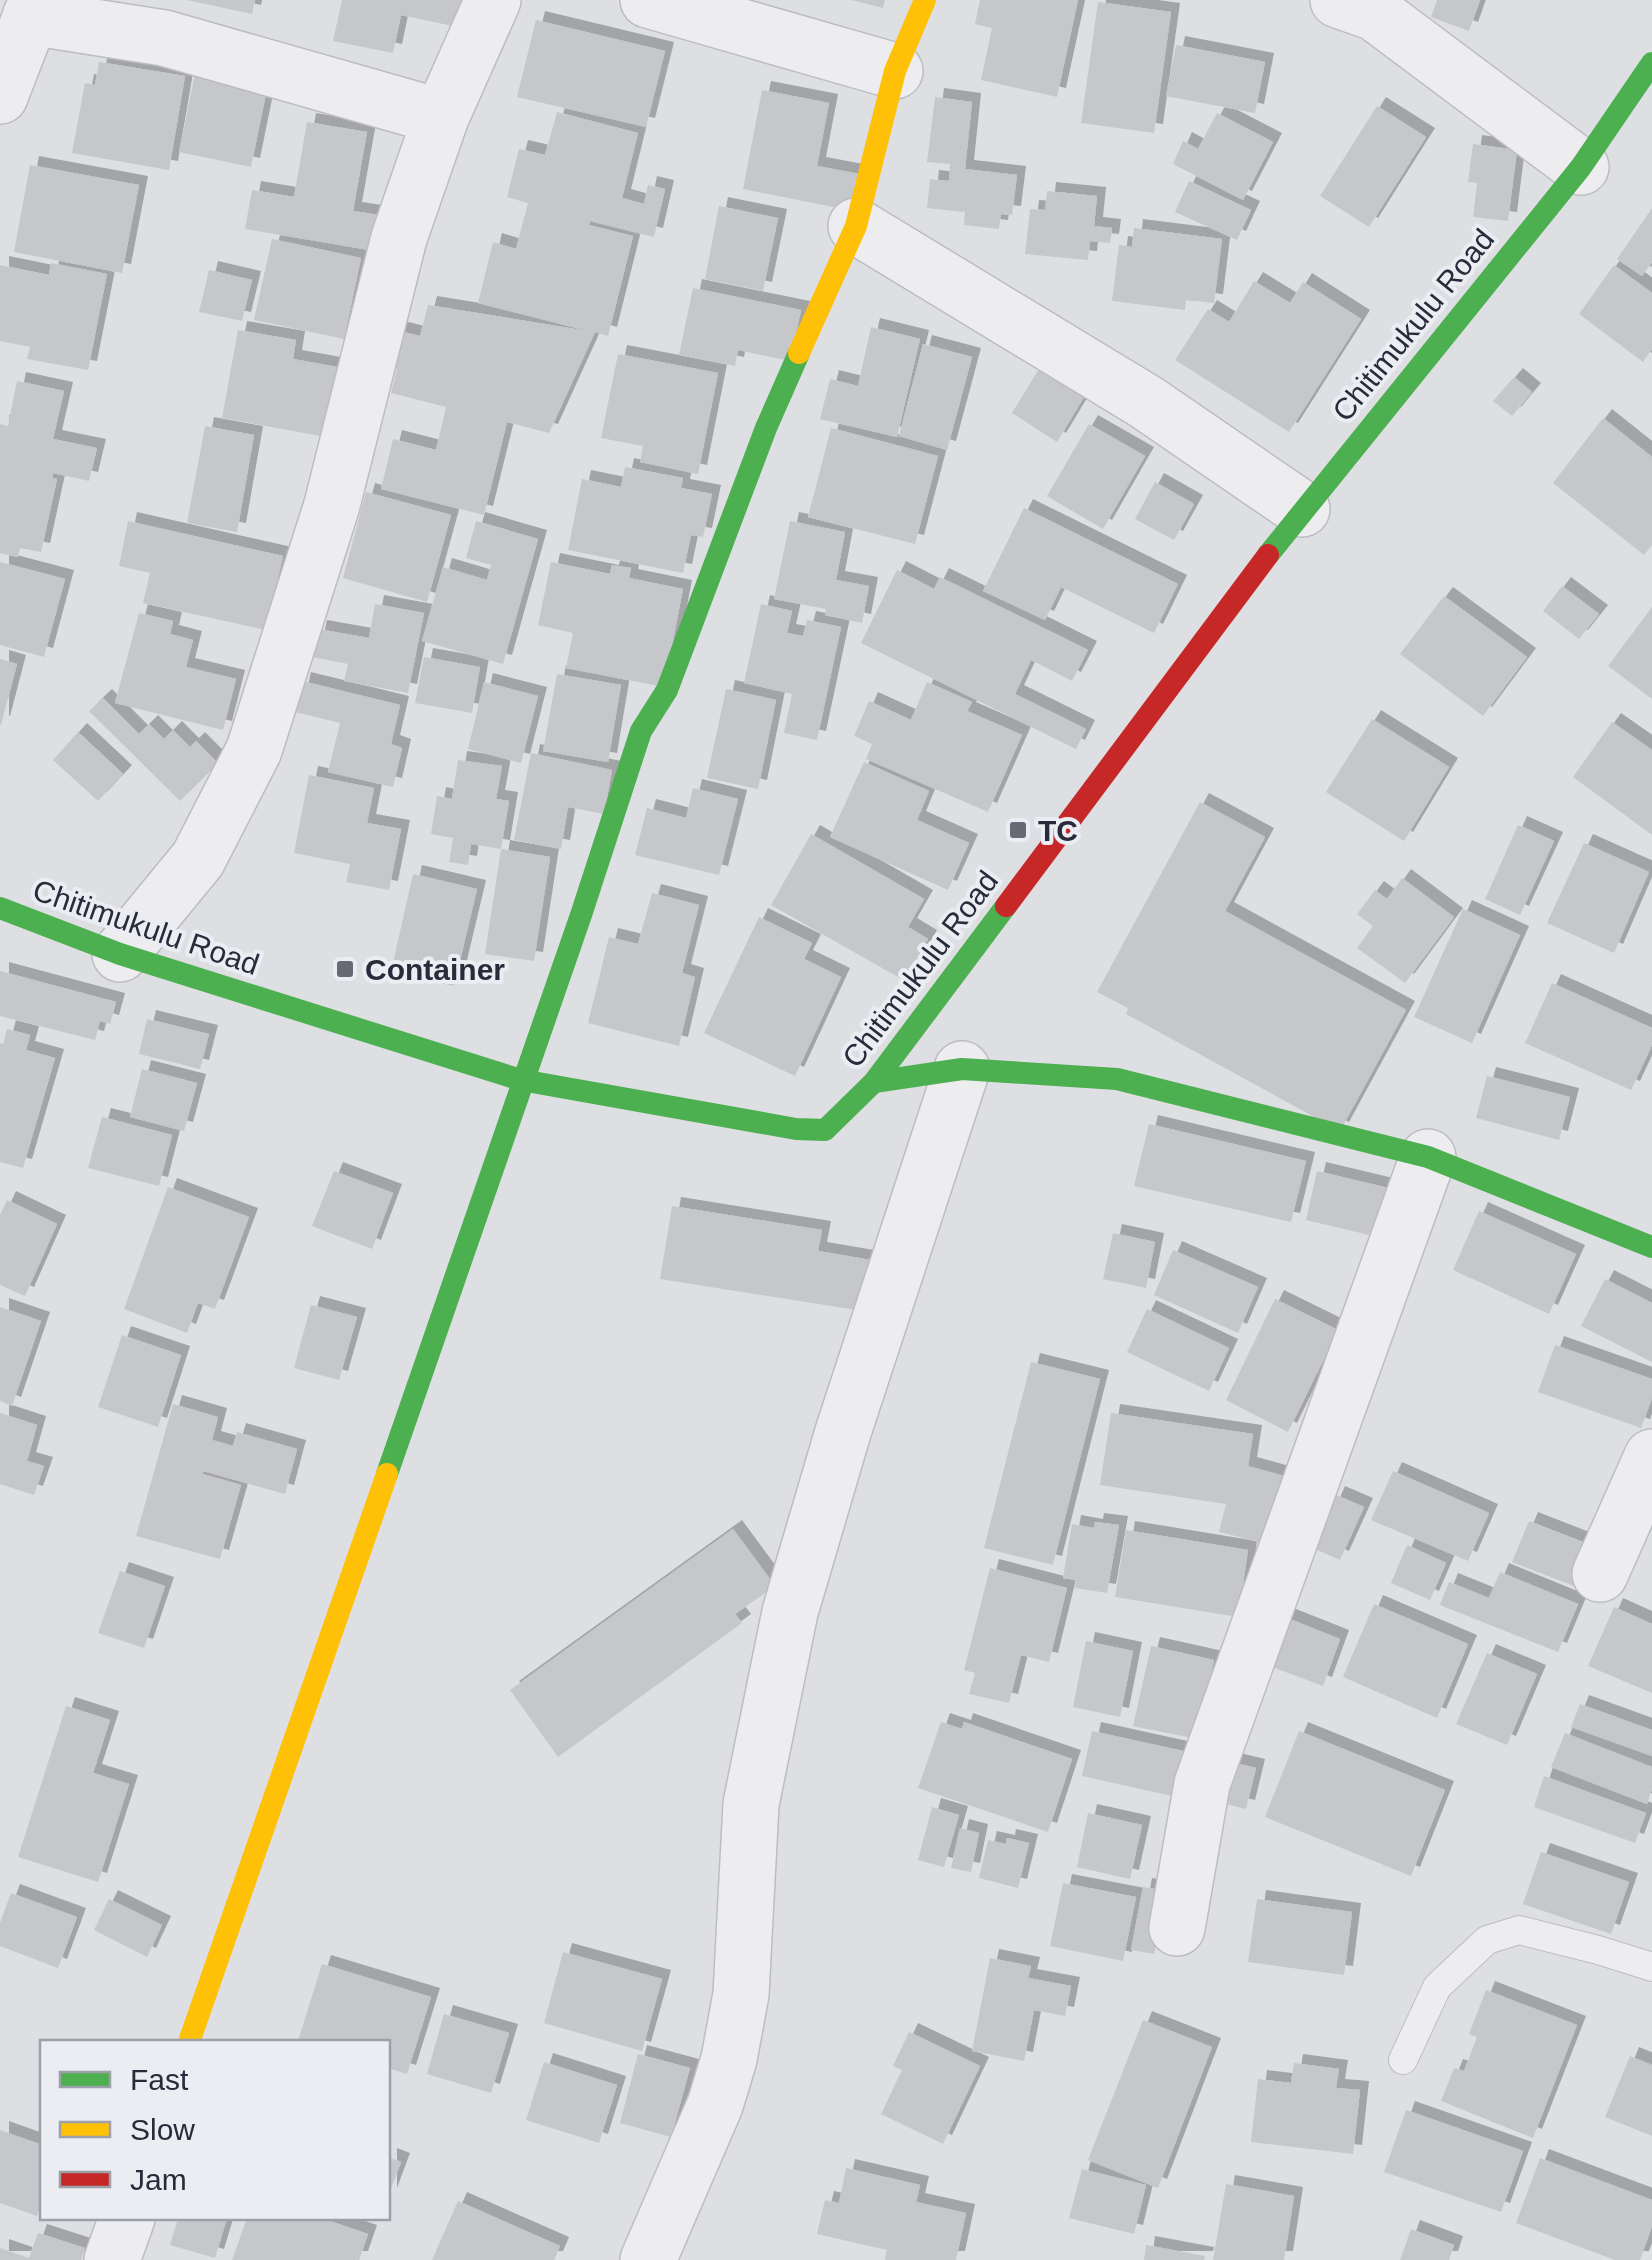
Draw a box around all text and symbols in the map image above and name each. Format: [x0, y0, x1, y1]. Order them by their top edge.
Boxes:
street label: Chitimukulu Road [1326, 223, 1500, 427]
place label: TC [1038, 814, 1078, 847]
marker: TC [1007, 819, 1029, 841]
street label: Chitimukulu Road [836, 865, 1004, 1073]
street label: Chitimukulu Road [29, 873, 263, 981]
place label: Container [365, 953, 505, 986]
marker: Container [334, 958, 356, 980]
legend [40, 2040, 390, 2220]
text: Fast [130, 2063, 189, 2096]
text: Slow [130, 2113, 195, 2146]
text: Jam [130, 2163, 187, 2196]

